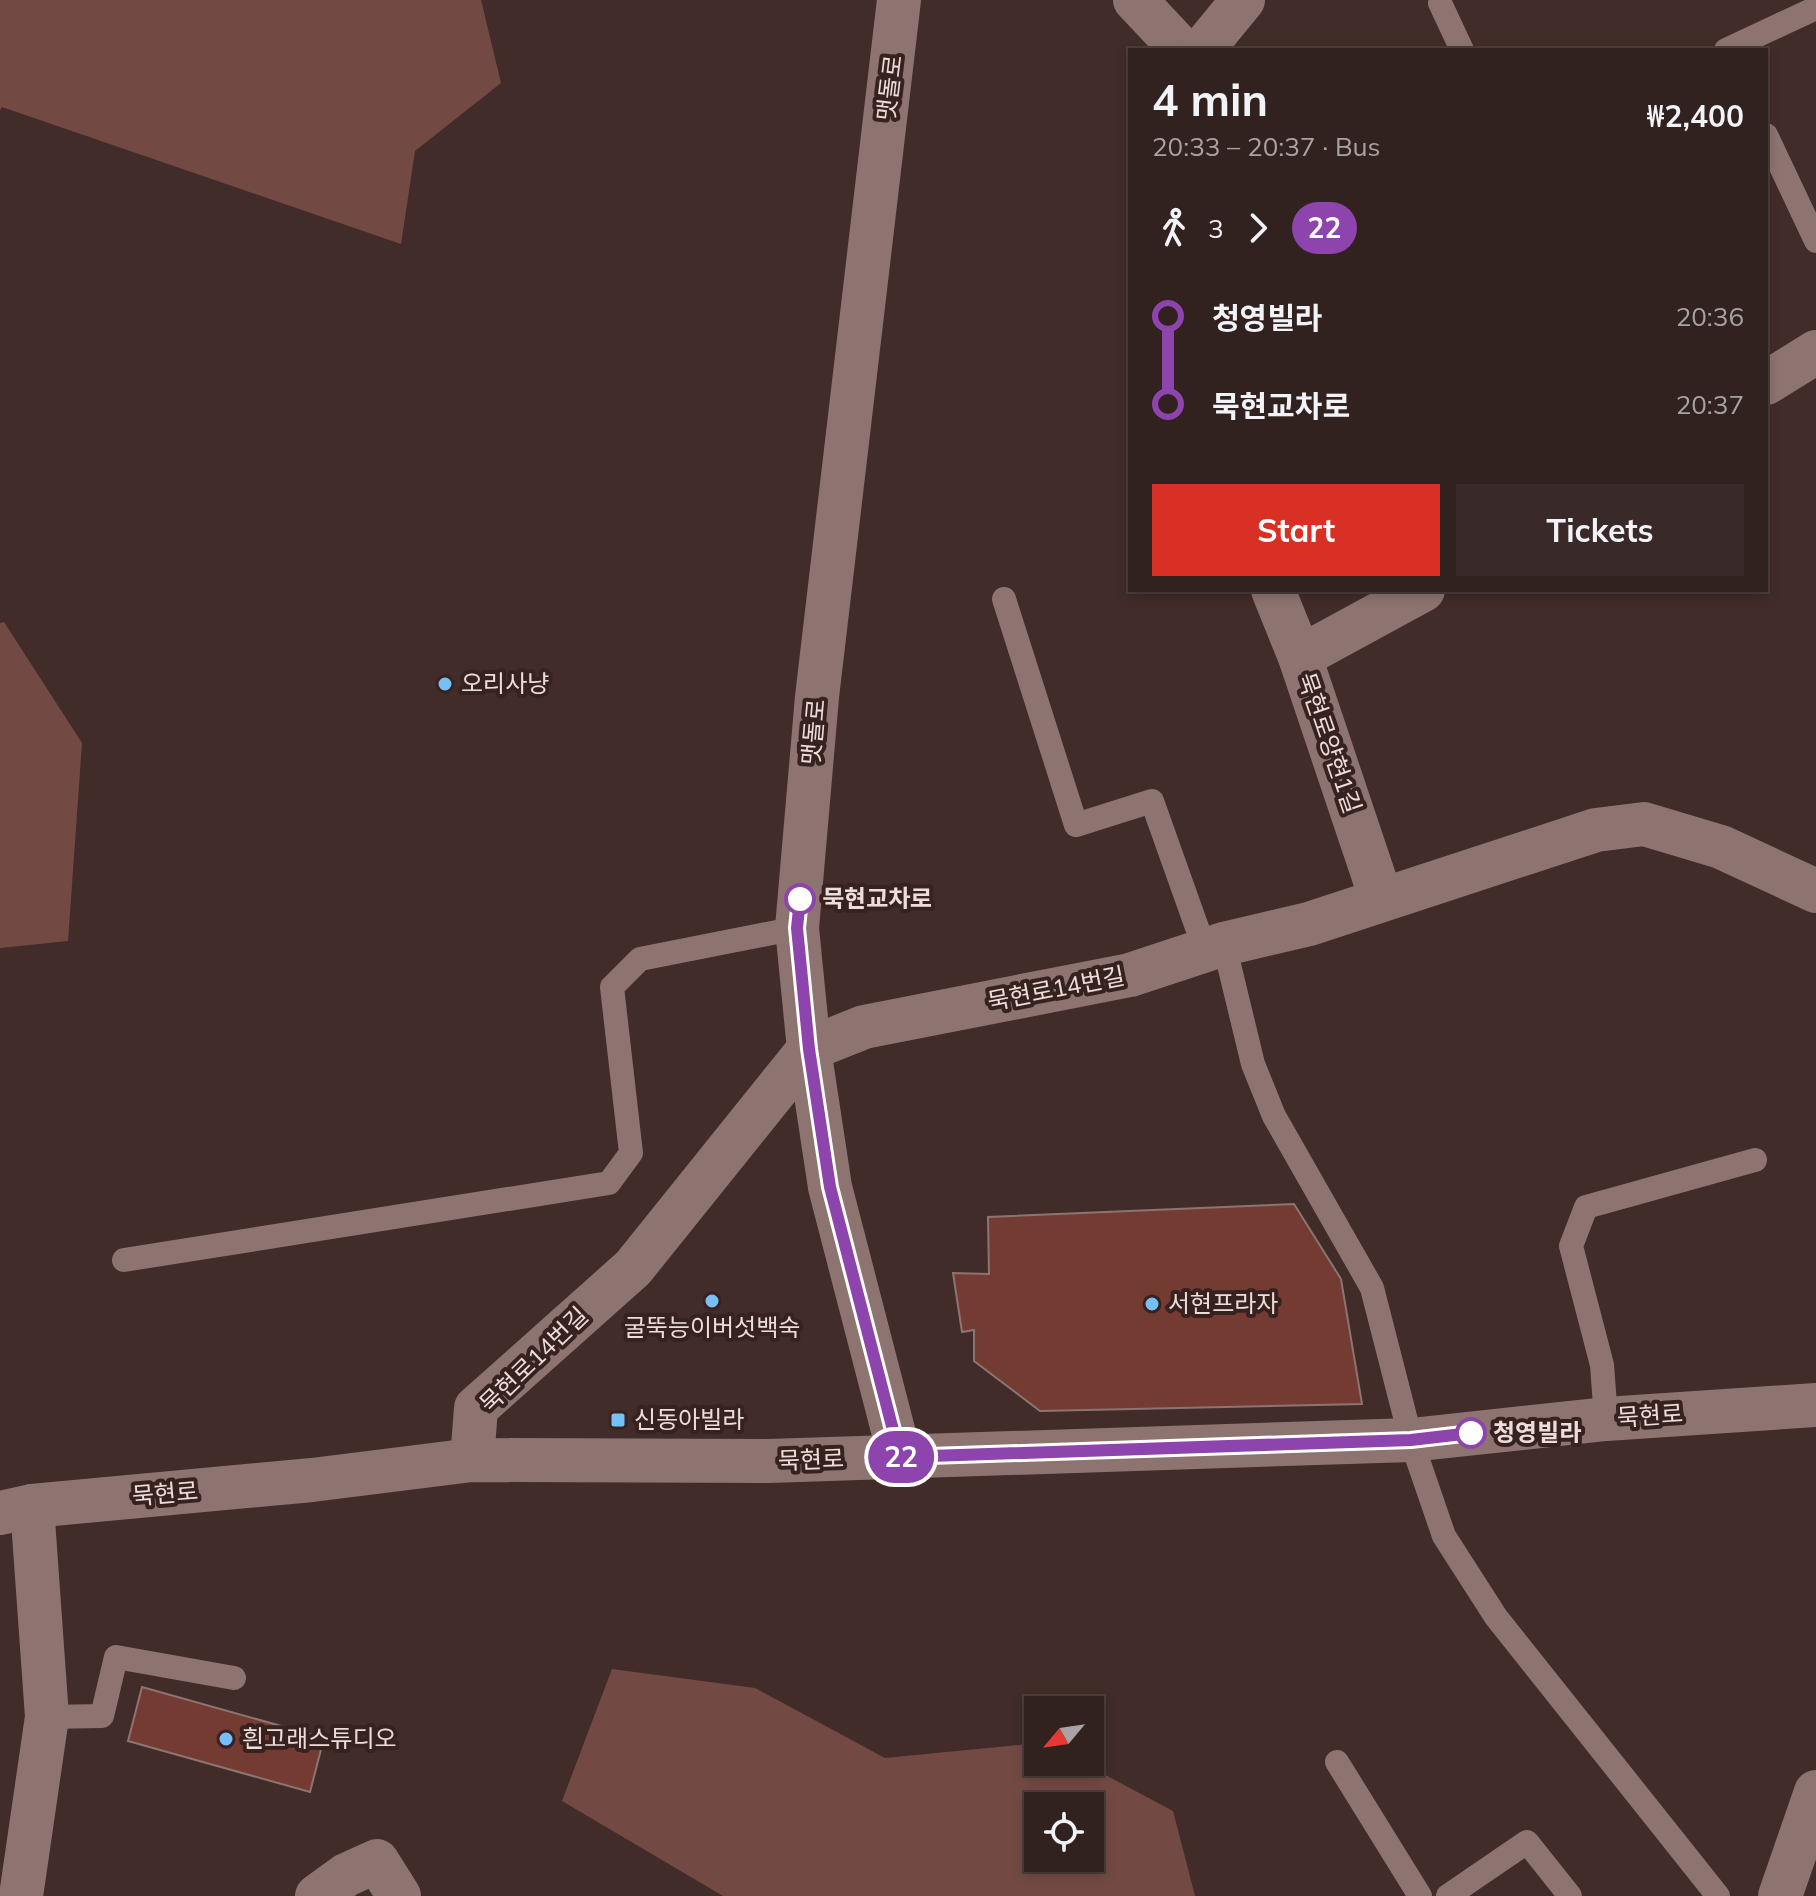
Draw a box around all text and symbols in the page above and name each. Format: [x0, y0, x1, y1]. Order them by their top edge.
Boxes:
street label: 맷돌로 [870, 53, 908, 123]
text: 4 min [1152, 72, 1268, 127]
text: ₩2,400 [1647, 97, 1744, 135]
text: 20:33 – 20:37 · Bus [1152, 130, 1381, 163]
icon: walk [1152, 206, 1196, 250]
icon: forward [1236, 206, 1280, 250]
text: 22 [1308, 210, 1341, 245]
text: 3 [1208, 212, 1224, 245]
text: 청영빌라 [1212, 299, 1322, 337]
text: 20:36 [1676, 300, 1744, 333]
text: 묵현교차로 [1212, 387, 1350, 425]
text: 20:37 [1676, 388, 1744, 421]
button: Start [1152, 484, 1440, 576]
button: Tickets [1456, 484, 1744, 576]
place label: 오리사냥 [461, 668, 549, 698]
street label: 묵현로양현1길 [1292, 668, 1368, 817]
marker: 오리사냥 [436, 675, 454, 693]
street label: 맷돌로 [795, 698, 831, 766]
place label: 묵현교차로 [822, 883, 932, 913]
marker: 묵현교차로 [785, 884, 815, 914]
street label: 묵현로14번길 [985, 960, 1127, 1016]
place label: 서현프라자 [1168, 1288, 1278, 1318]
marker: 굴뚝능이버섯백숙 [703, 1292, 721, 1310]
marker: 서현프라자 [1143, 1295, 1161, 1313]
street label: 묵현로14번길 [473, 1300, 594, 1418]
place label: 굴뚝능이버섯백숙 [624, 1312, 800, 1342]
street label: 묵현로 [1616, 1398, 1684, 1432]
place label: 신동아빌라 [634, 1404, 744, 1434]
marker: 신동아빌라 [609, 1411, 627, 1429]
place label: 청영빌라 [1493, 1417, 1581, 1447]
marker: 청영빌라 [1456, 1418, 1486, 1448]
line badge: 22 [865, 1431, 937, 1483]
text: 22 [884, 1439, 918, 1474]
street label: 묵현로 [777, 1443, 845, 1475]
street label: 묵현로 [131, 1475, 199, 1511]
north arrow [1024, 1696, 1104, 1776]
map controls [1024, 1696, 1104, 1872]
place label: 흰고래스튜디오 [242, 1723, 397, 1753]
marker: 흰고래스튜디오 [217, 1730, 235, 1748]
button: locate [1024, 1792, 1104, 1872]

